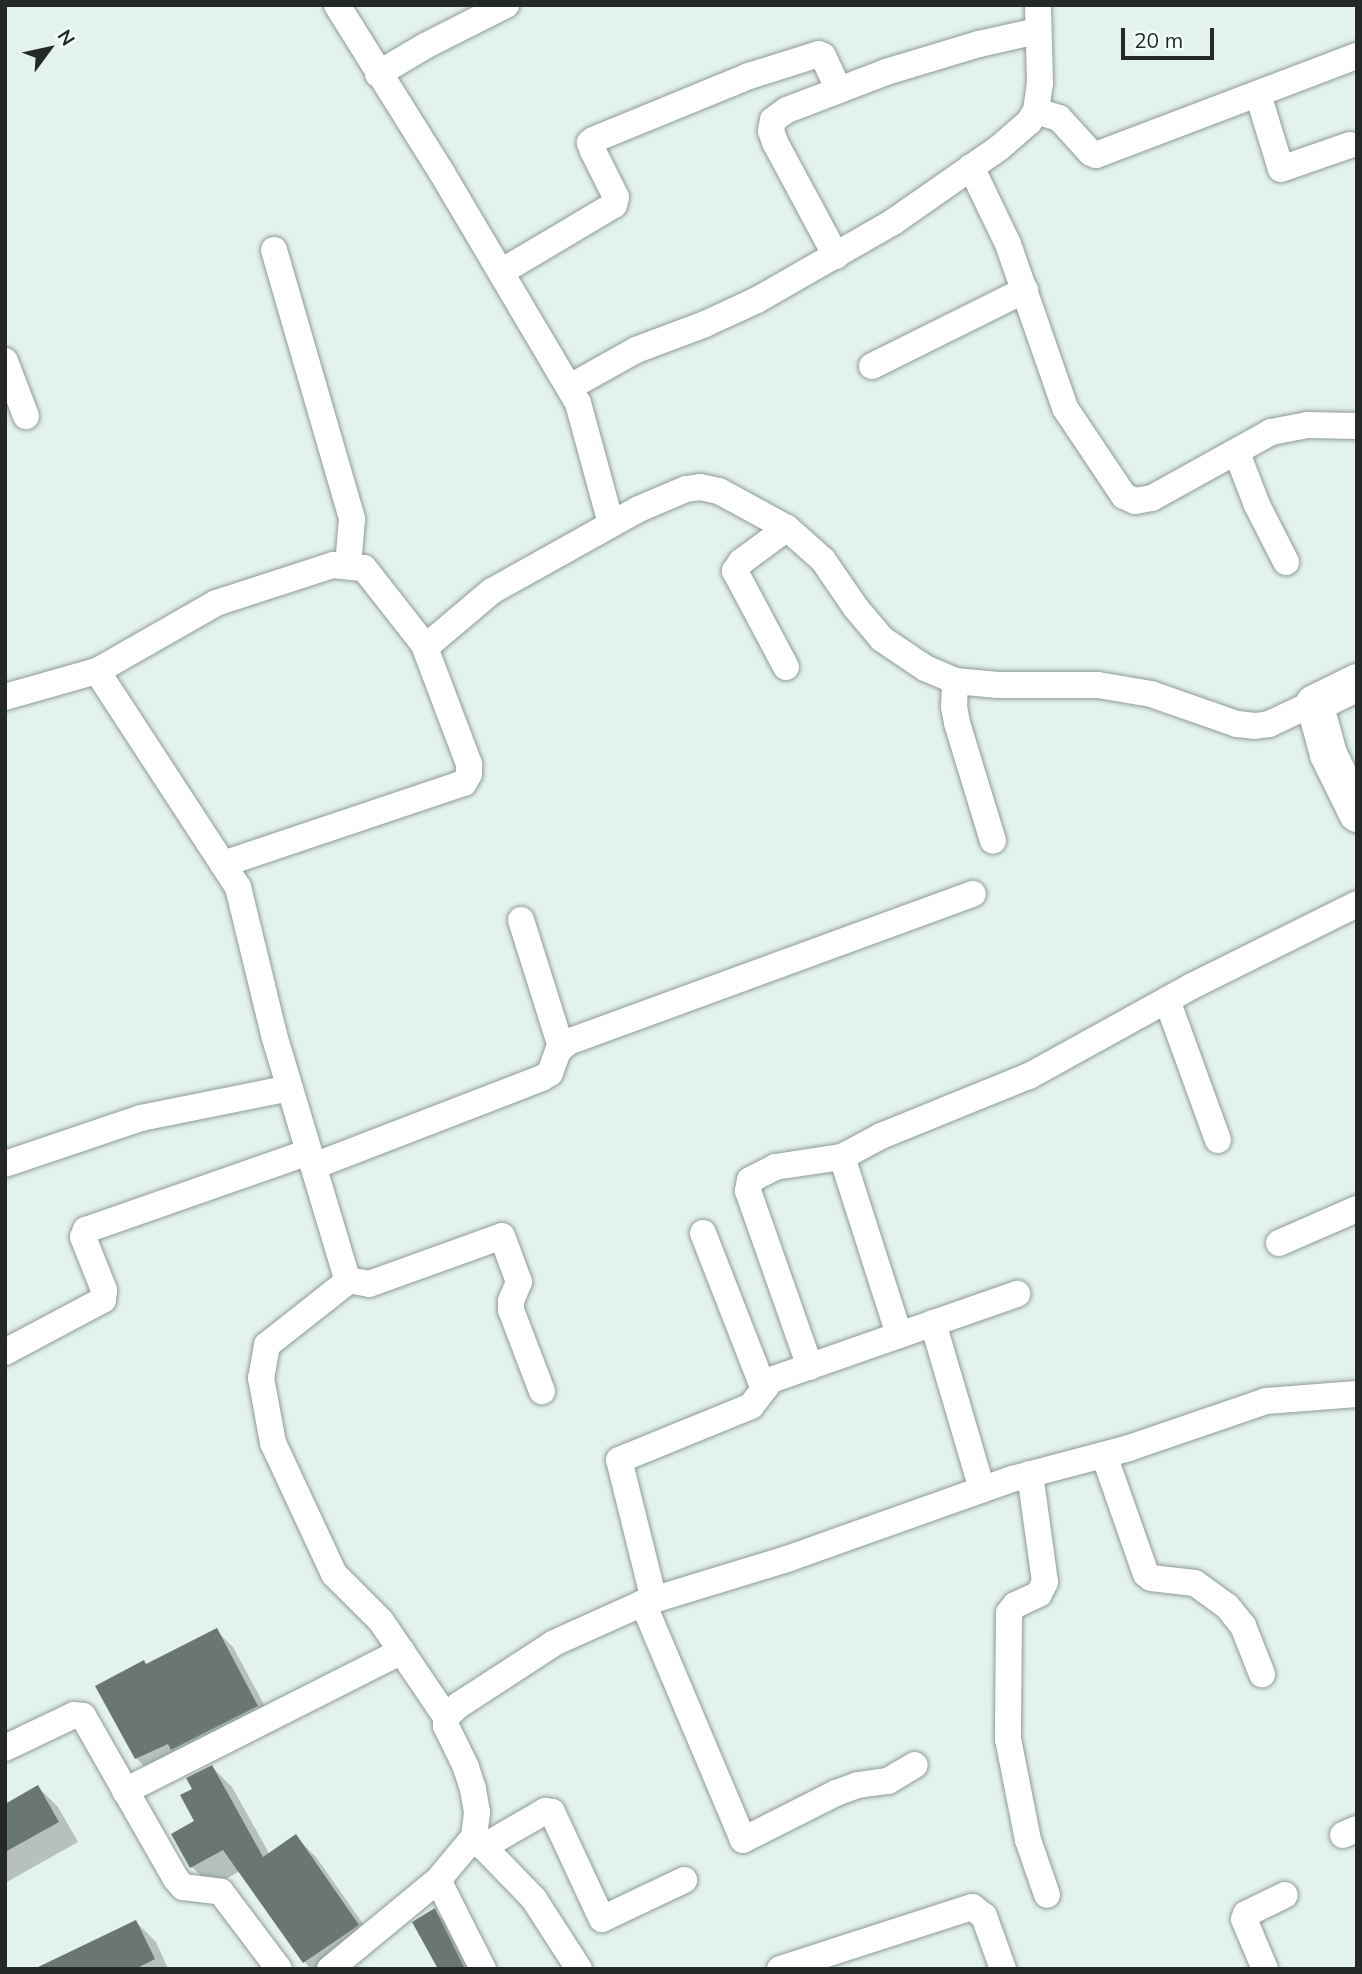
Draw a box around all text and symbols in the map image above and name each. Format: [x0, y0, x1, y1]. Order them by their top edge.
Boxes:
north arrow [14, 14, 84, 84]
scale bar [1124, 14, 1217, 58]
text: N [53, 25, 81, 50]
text: 20 m [1134, 27, 1183, 53]

